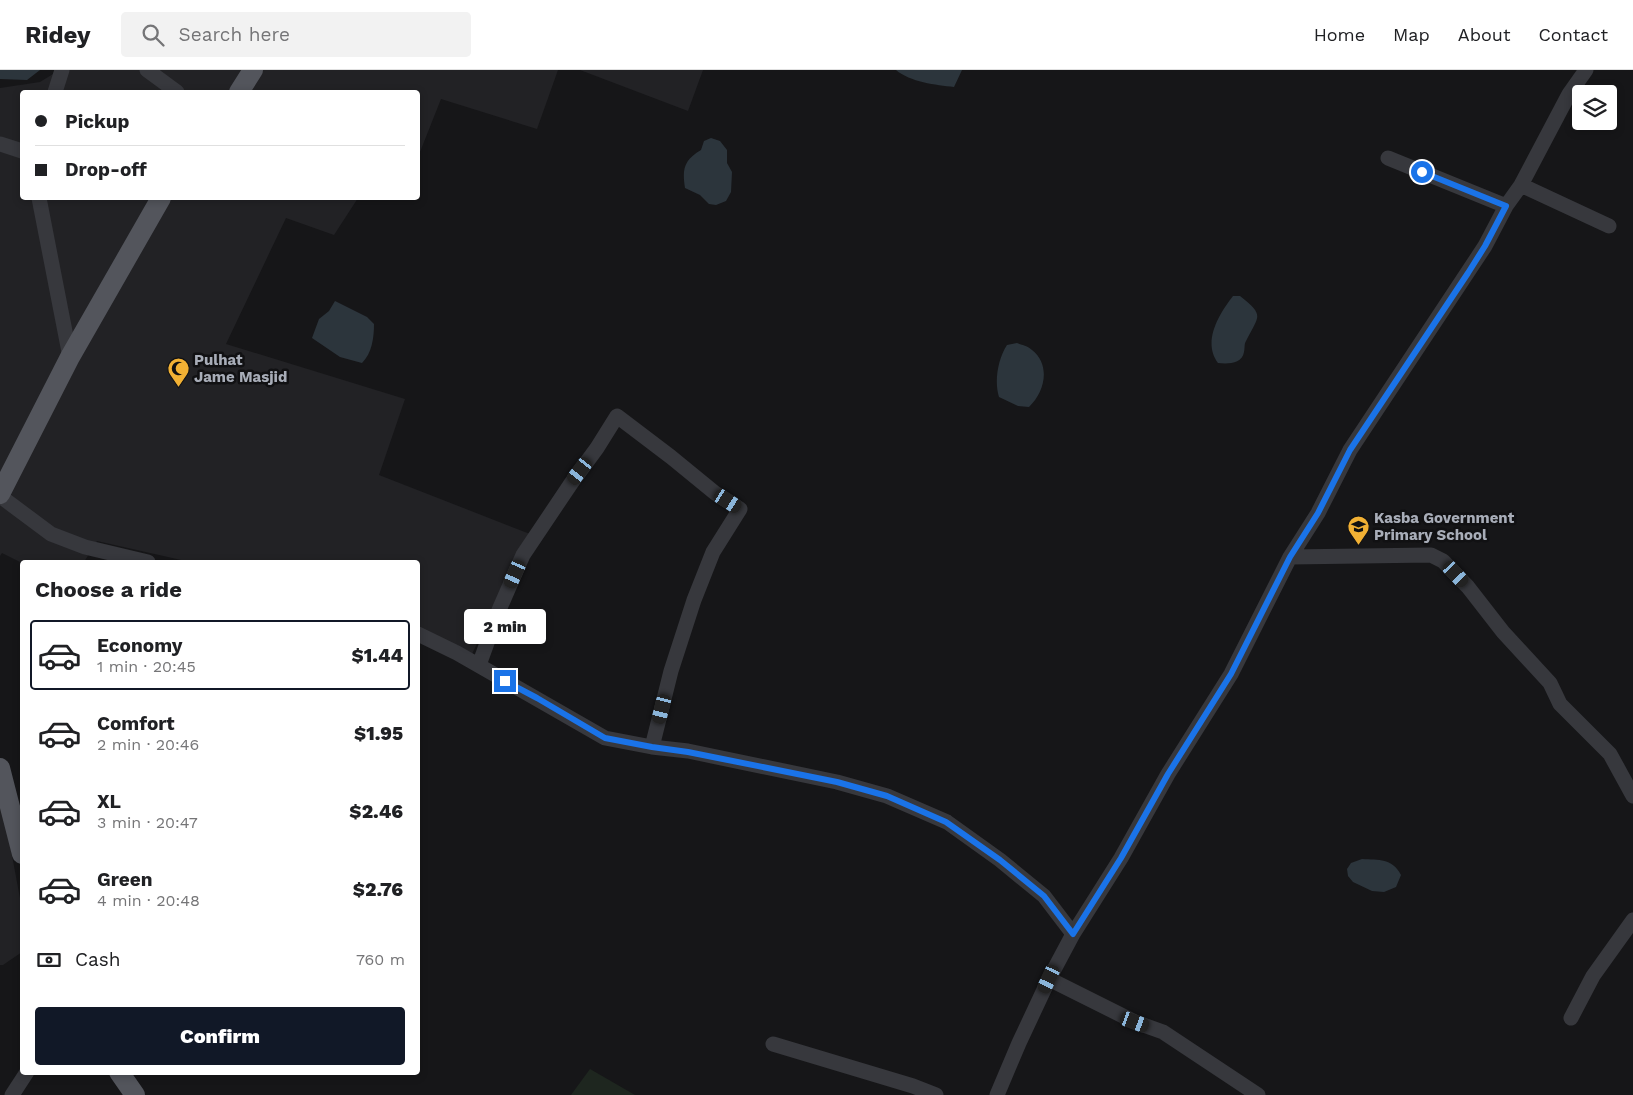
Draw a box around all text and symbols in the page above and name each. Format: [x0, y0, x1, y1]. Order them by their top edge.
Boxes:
search box [121, 12, 471, 57]
text: Ridey [25, 21, 91, 49]
icon: search [139, 21, 167, 49]
text: Search here [179, 23, 290, 46]
text: Home [1314, 24, 1365, 45]
text: Map [1393, 24, 1430, 45]
text: About [1458, 24, 1510, 45]
text: Contact [1538, 24, 1608, 45]
map controls [1572, 85, 1617, 130]
button: layers [1572, 85, 1617, 130]
text: Pickup [65, 110, 129, 133]
text: Drop-off [65, 158, 147, 181]
route start [1411, 161, 1433, 183]
place label: Pulhat Jame Masjid [194, 351, 287, 386]
mosque icon: Pulhat Jame Masjid [166, 357, 190, 388]
car [564, 455, 595, 487]
car [711, 487, 744, 515]
place label: Kasba Government Primary School [1374, 509, 1515, 544]
school or university icon: Kasba Government Primary School [1346, 515, 1370, 546]
car [502, 557, 527, 591]
car [1440, 558, 1471, 590]
text: Choose a ride [35, 577, 182, 602]
callout: 2 min [464, 608, 546, 644]
text: 2 min [483, 617, 527, 636]
icon: car [37, 633, 82, 678]
text: Economy [97, 634, 182, 657]
text: $1.44 [352, 644, 403, 667]
text: 1 min · 20:45 [97, 657, 196, 676]
route end [494, 670, 516, 692]
car [651, 693, 672, 725]
icon: car [37, 711, 82, 756]
text: Comfort [97, 712, 175, 735]
text: $1.95 [354, 722, 403, 745]
text: 2 min · 20:46 [97, 735, 199, 754]
icon: car [37, 789, 82, 834]
text: XL [97, 790, 121, 813]
text: $2.46 [349, 800, 403, 823]
text: 3 min · 20:47 [97, 813, 198, 832]
icon: car [37, 867, 82, 912]
text: Green [97, 868, 153, 891]
text: $2.76 [353, 878, 403, 901]
text: 4 min · 20:48 [97, 891, 200, 910]
icon: cash [35, 946, 63, 974]
text: Cash [75, 948, 121, 971]
text: 760 m [356, 950, 405, 969]
car [1035, 962, 1062, 996]
button: Confirm [35, 1007, 405, 1065]
car [1118, 1010, 1151, 1034]

